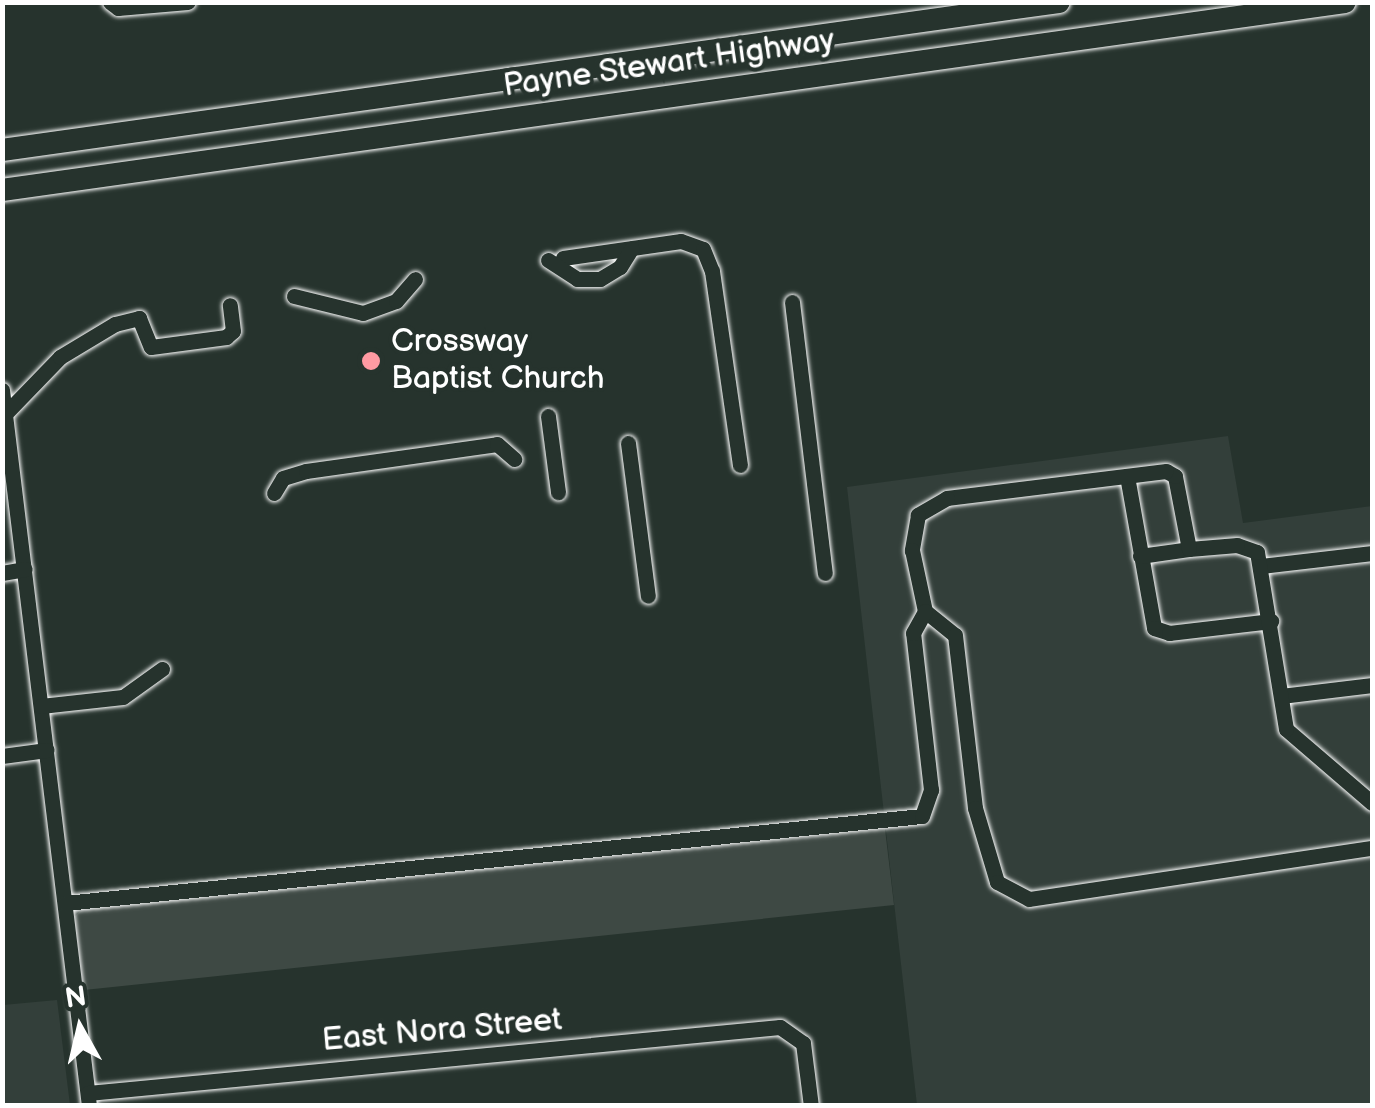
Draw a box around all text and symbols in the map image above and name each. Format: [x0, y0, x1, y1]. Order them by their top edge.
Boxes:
street label: Payne Stewart Highway [501, 22, 837, 106]
place label: Crossway Baptist Church [391, 324, 605, 399]
marker: Crossway Baptist Church [360, 350, 382, 372]
north arrow [30, 978, 130, 1078]
text: N [63, 980, 88, 1016]
street label: East Nora Street [320, 1001, 564, 1061]

